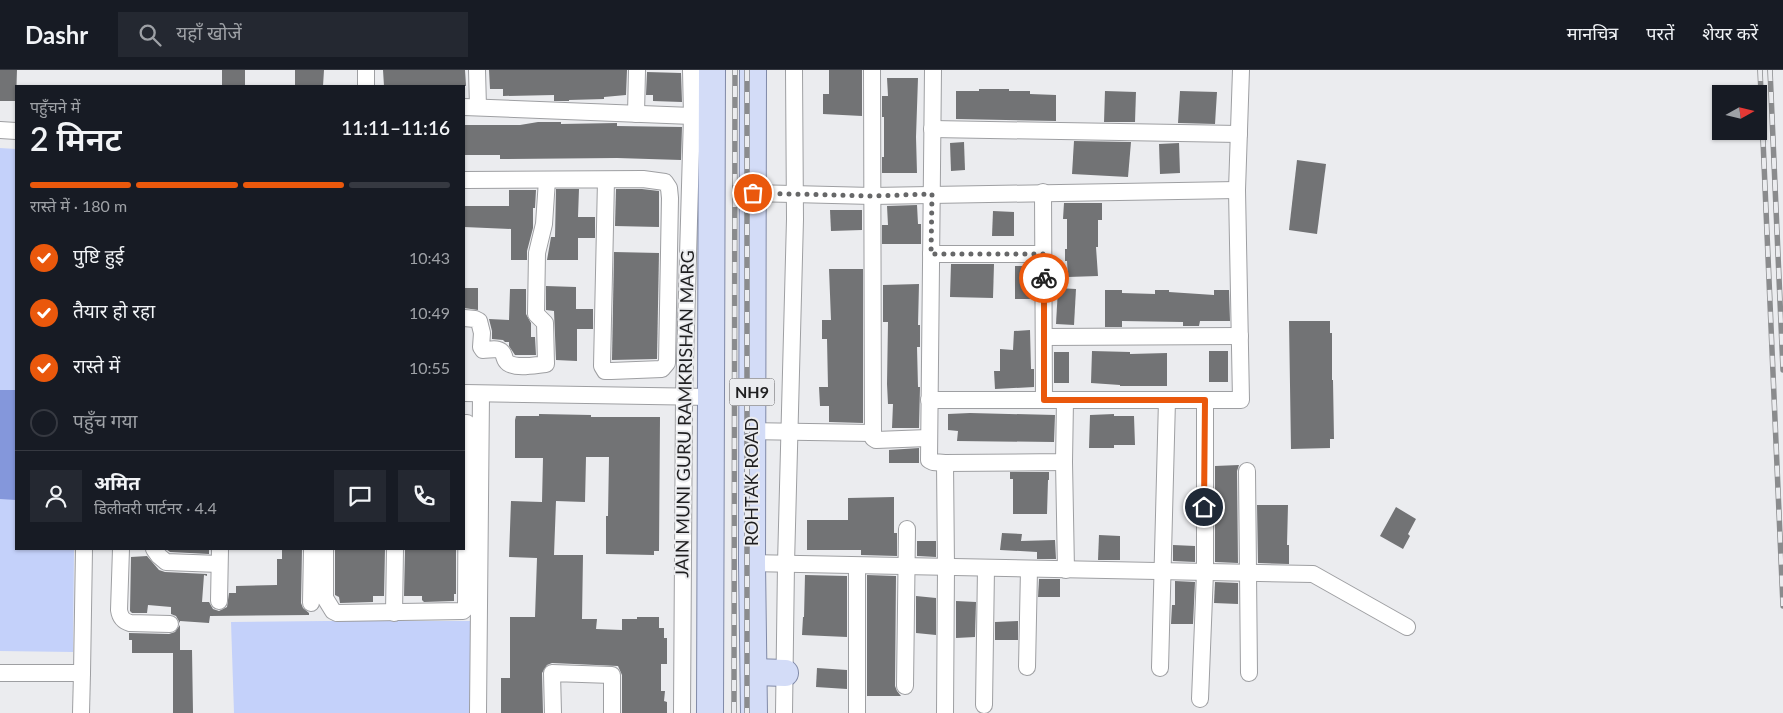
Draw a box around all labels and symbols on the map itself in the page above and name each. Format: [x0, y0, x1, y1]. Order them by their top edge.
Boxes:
north arrow [1712, 85, 1768, 140]
pin [732, 172, 774, 214]
street label: JAIN MUNI GURU RAMKRISHAN MARG [670, 250, 698, 578]
courier [1019, 253, 1069, 303]
road number: NH9 [730, 378, 774, 406]
street label: ROHTAK ROAD [740, 418, 762, 546]
pin [1183, 486, 1225, 528]

